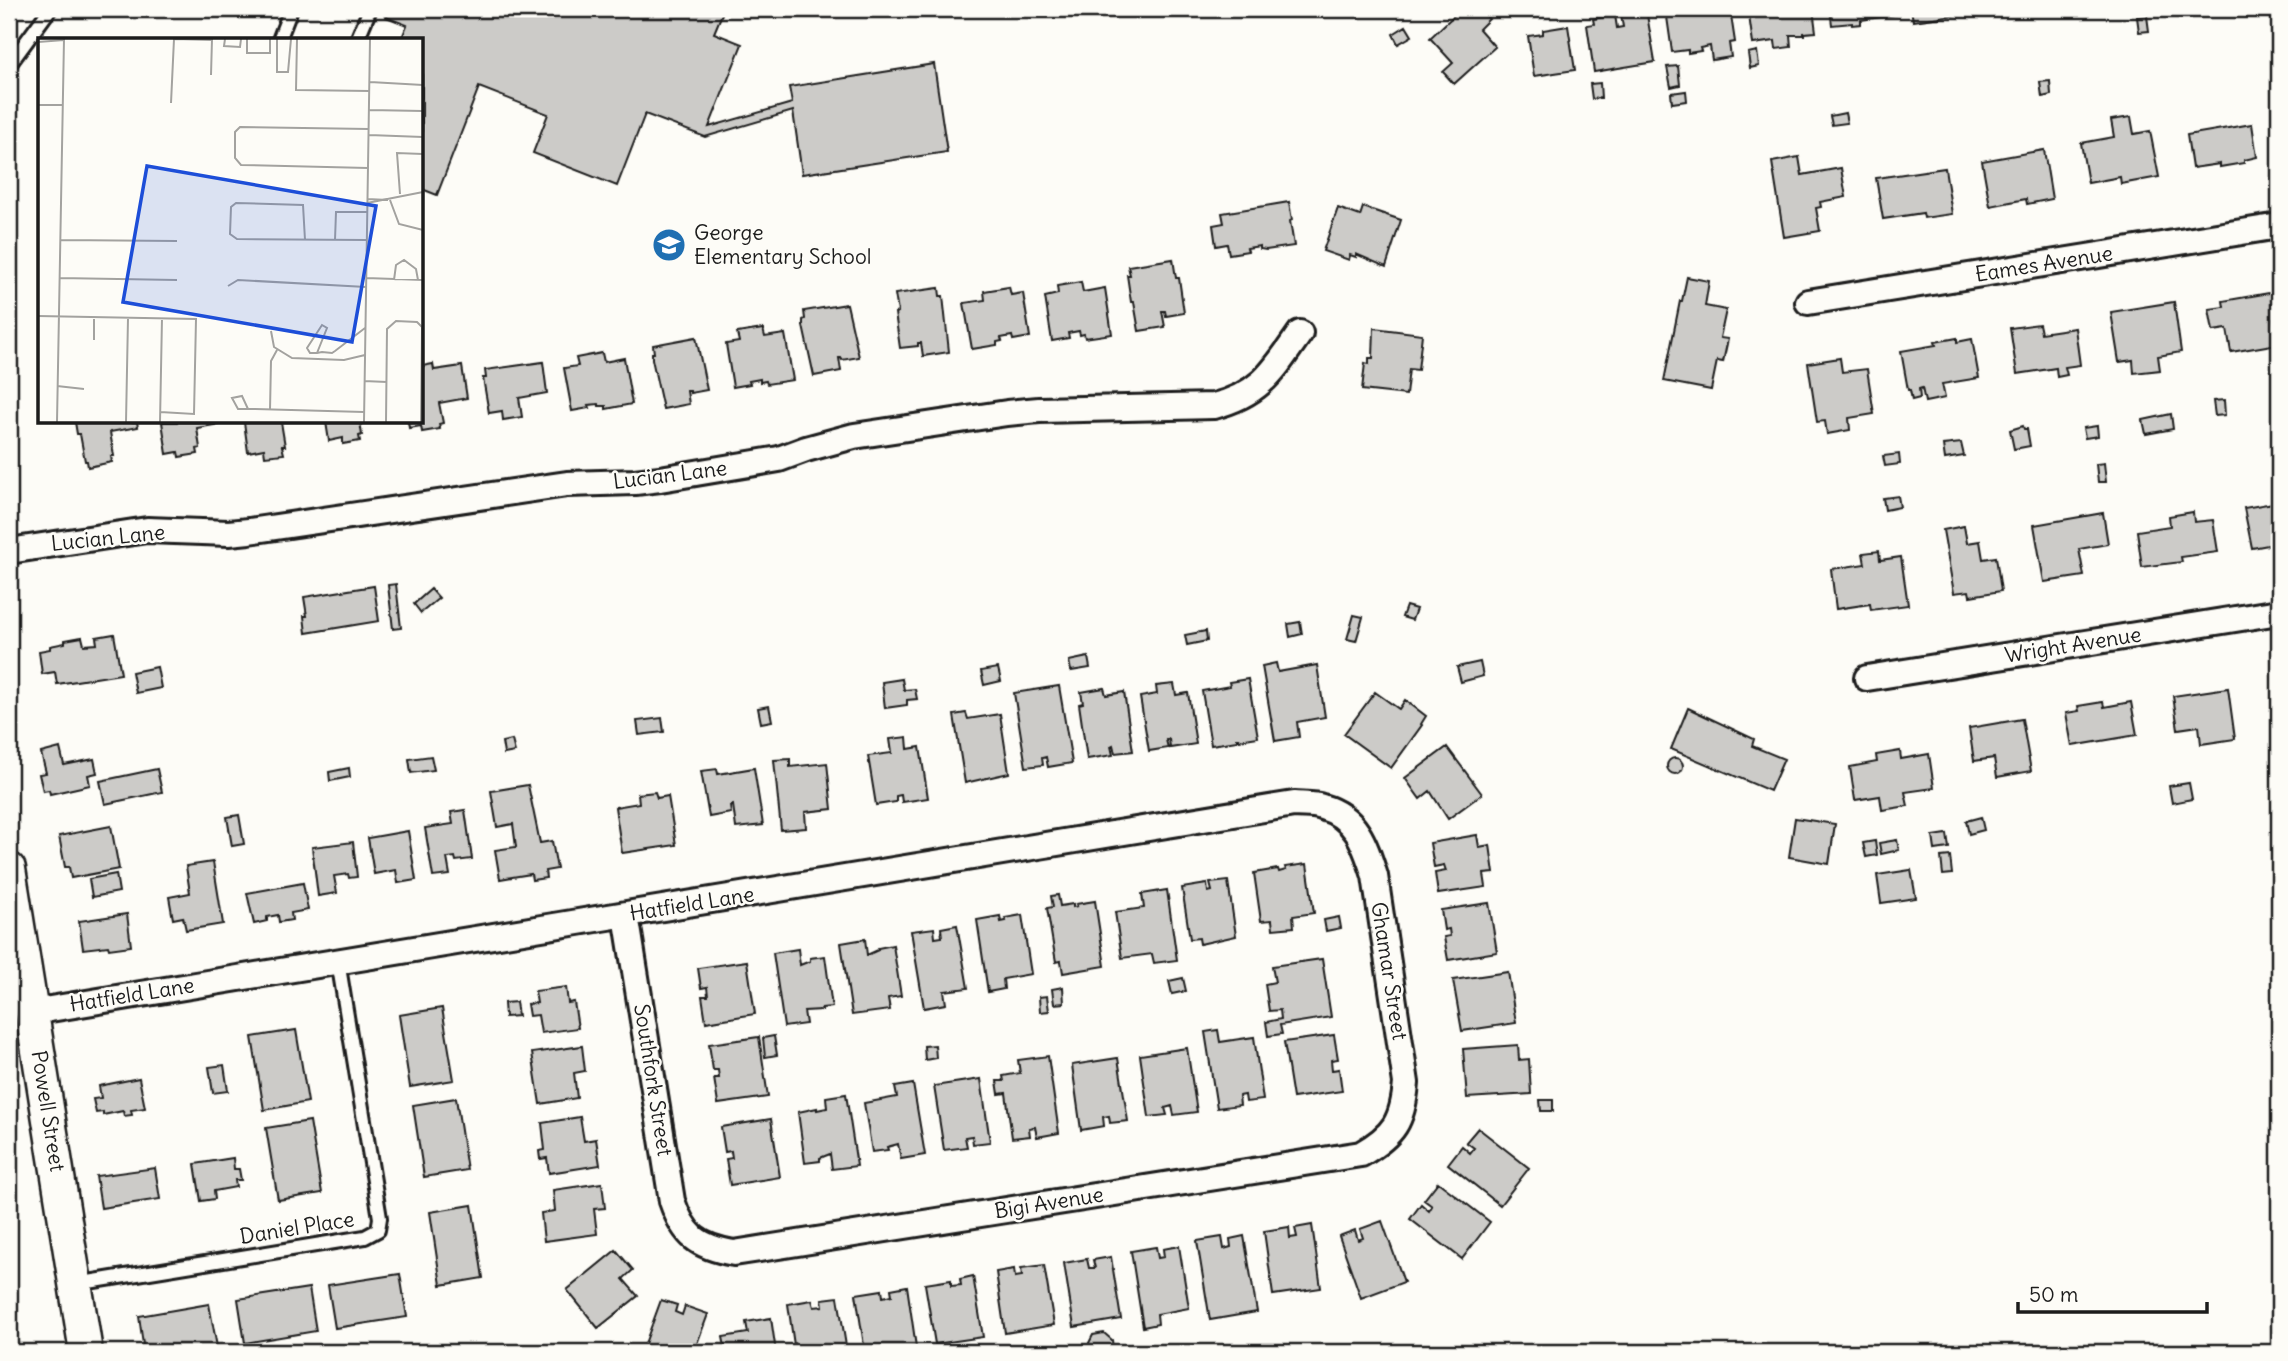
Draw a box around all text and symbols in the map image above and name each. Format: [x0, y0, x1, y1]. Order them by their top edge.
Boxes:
inset map [38, 38, 424, 424]
place label: George Elementary School [694, 219, 871, 270]
school or university icon: George Elementary School [650, 226, 688, 264]
street label: Eames Avenue [1973, 239, 2115, 288]
street label: Lucian Lane [611, 454, 728, 495]
street label: Lucian Lane [50, 518, 166, 557]
street label: Wright Avenue [2003, 620, 2143, 669]
street label: Hatfield Lane [628, 880, 756, 927]
street label: Ghamar Street [1365, 900, 1414, 1042]
street label: Hatfield Lane [68, 971, 196, 1018]
street label: Southfork Street [628, 1002, 679, 1158]
street label: Powell Street [26, 1048, 71, 1173]
street label: Bigi Avenue [992, 1181, 1105, 1224]
street label: Daniel Place [238, 1205, 356, 1250]
scale bar [2018, 1270, 2208, 1314]
text: 50 m [2029, 1281, 2078, 1308]

